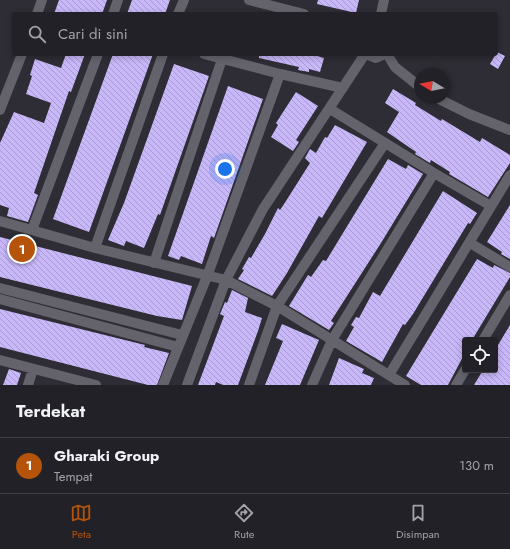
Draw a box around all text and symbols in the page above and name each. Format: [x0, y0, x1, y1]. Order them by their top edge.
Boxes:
search box [12, 12, 498, 56]
icon: search [26, 23, 48, 45]
text: Cari di sini [58, 23, 128, 45]
north arrow [414, 68, 450, 104]
your location [215, 159, 235, 179]
pin: 1 [9, 234, 35, 264]
map controls [462, 337, 498, 373]
button: locate [462, 337, 498, 373]
text: Terdekat [16, 399, 85, 423]
text: Gharaki Group [54, 445, 159, 467]
text: 1 [26, 456, 32, 475]
text: 130 m [459, 456, 494, 475]
text: Tempat [54, 467, 92, 486]
tab: Peta [70, 502, 92, 542]
tab: Rute [233, 502, 255, 542]
tab: Disimpan [396, 502, 440, 542]

